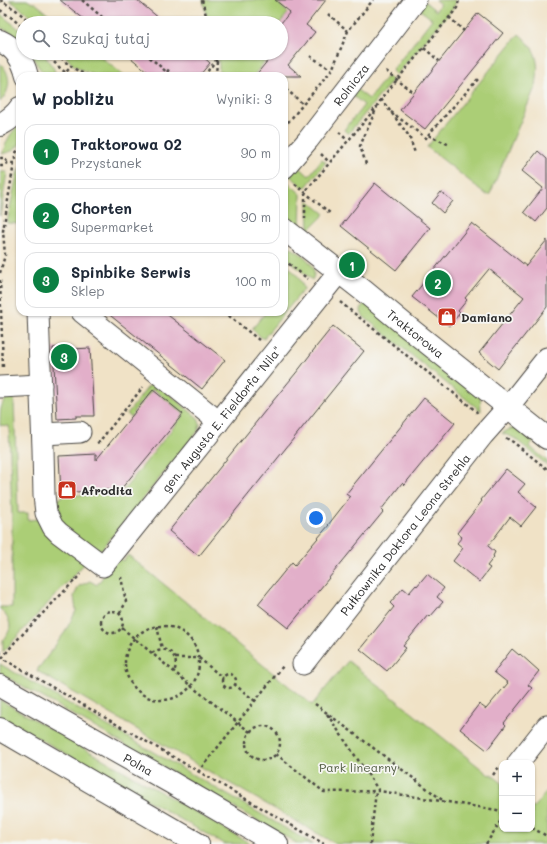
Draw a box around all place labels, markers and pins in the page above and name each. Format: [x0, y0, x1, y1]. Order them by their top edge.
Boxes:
pin: 1 [339, 250, 365, 280]
pin: 2 [425, 268, 451, 298]
shop icon: Damiano [436, 306, 458, 328]
place label: Damiano [461, 309, 512, 325]
pin: 3 [51, 342, 77, 372]
shop icon: Afrodita [56, 479, 78, 501]
place label: Afrodita [81, 482, 132, 498]

